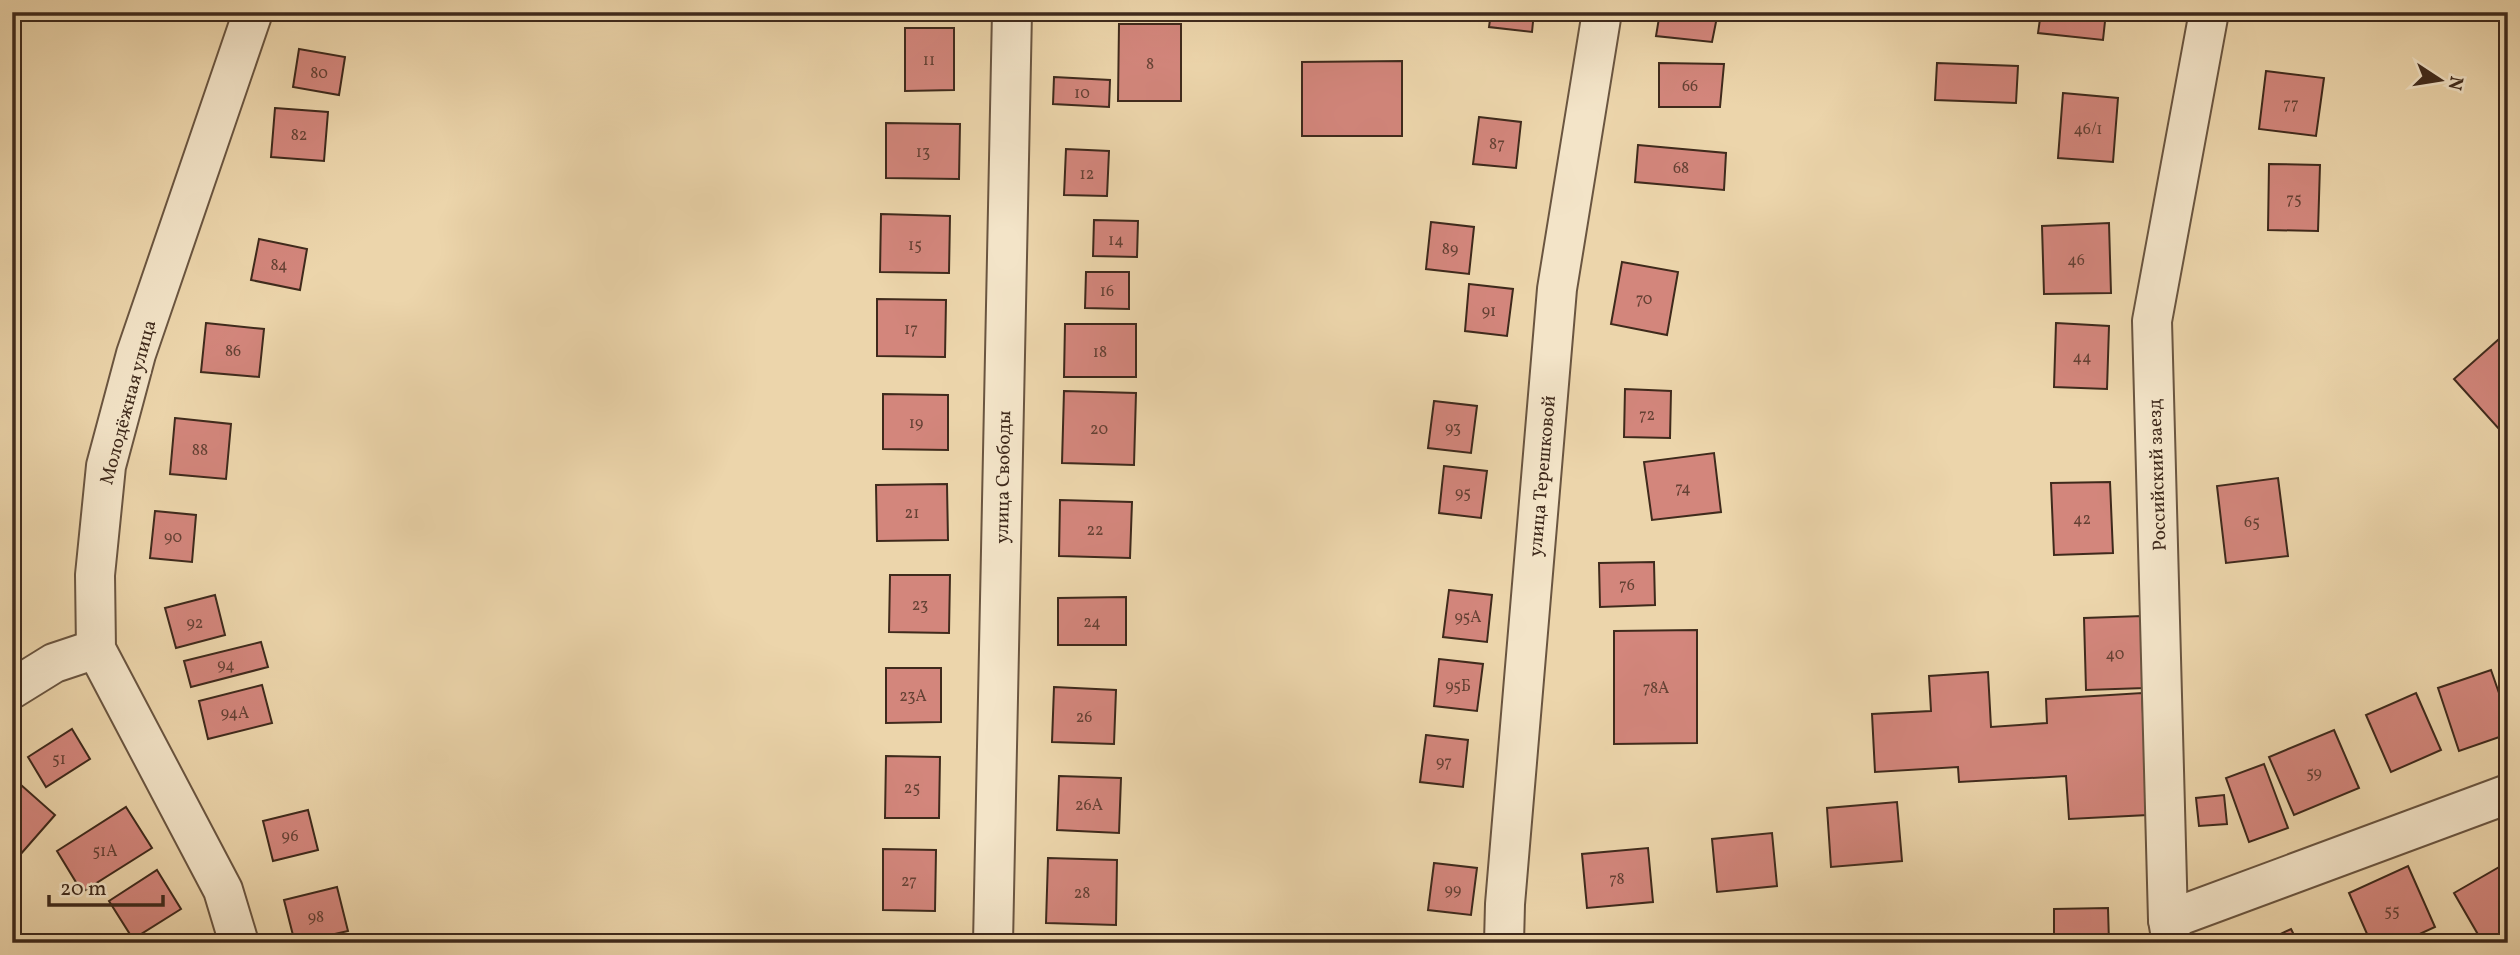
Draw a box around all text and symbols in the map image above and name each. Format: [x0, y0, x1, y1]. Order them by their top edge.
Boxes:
north arrow [2404, 46, 2474, 116]
house number: 11 [923, 50, 935, 72]
house number: 8 [1146, 54, 1154, 76]
house number: 80 [310, 63, 328, 85]
text: N [2440, 74, 2469, 93]
house number: 66 [1682, 76, 1698, 98]
house number: 10 [1074, 83, 1090, 105]
house number: 77 [2283, 94, 2299, 116]
house number: 46/1 [2073, 119, 2103, 141]
house number: 82 [291, 125, 307, 147]
house number: 87 [1489, 134, 1505, 156]
house number: 13 [916, 142, 930, 164]
house number: 68 [1673, 158, 1689, 180]
house number: 12 [1080, 164, 1094, 186]
house number: 75 [2286, 189, 2302, 211]
house number: 14 [1108, 230, 1124, 252]
house number: 15 [908, 235, 922, 257]
house number: 89 [1442, 239, 1458, 261]
house number: 46 [2067, 250, 2085, 272]
house number: 84 [270, 255, 288, 277]
house number: 16 [1100, 281, 1114, 303]
house number: 70 [1636, 289, 1652, 311]
house number: 91 [1482, 301, 1496, 323]
street label: Молодёжная улица [94, 317, 163, 488]
house number: 17 [904, 319, 918, 341]
house number: 86 [225, 341, 241, 363]
house number: 18 [1093, 342, 1107, 364]
house number: 44 [2072, 347, 2092, 369]
street label: улица Терешковой [1523, 394, 1563, 558]
street label: Российский заезд [2142, 398, 2174, 551]
house number: 72 [1639, 405, 1655, 427]
street label: улица Свободы [990, 410, 1018, 544]
house number: 19 [909, 413, 923, 435]
house number: 93 [1445, 418, 1461, 440]
house number: 20 [1090, 419, 1108, 441]
house number: 88 [192, 440, 208, 462]
house number: 74 [1675, 478, 1691, 500]
house number: 95 [1455, 483, 1471, 505]
house number: 21 [905, 503, 919, 525]
house number: 42 [2073, 509, 2091, 531]
house number: 65 [2244, 512, 2260, 534]
house number: 22 [1086, 520, 1104, 542]
house number: 90 [164, 527, 182, 549]
house number: 76 [1619, 575, 1635, 597]
house number: 23 [912, 595, 928, 617]
house number: 95А [1454, 607, 1482, 629]
house number: 24 [1083, 612, 1101, 634]
house number: 92 [187, 613, 203, 635]
house number: 40 [2106, 644, 2124, 666]
house number: 94 [217, 655, 235, 677]
house number: 95Б [1445, 676, 1471, 698]
house number: 78А [1643, 678, 1669, 700]
house number: 23А [899, 686, 927, 708]
house number: 94А [221, 703, 249, 725]
house number: 26 [1076, 707, 1092, 729]
house number: 51 [52, 749, 66, 771]
house number: 97 [1436, 752, 1452, 774]
house number: 59 [2306, 763, 2322, 785]
house number: 25 [904, 778, 920, 800]
house number: 26А [1075, 795, 1103, 817]
house number: 96 [281, 826, 299, 848]
house number: 51А [92, 841, 118, 863]
scale bar [49, 864, 163, 908]
house number: 78 [1609, 869, 1625, 891]
house number: 27 [901, 871, 917, 893]
text: 20 m [60, 875, 106, 904]
house number: 99 [1445, 880, 1461, 902]
house number: 28 [1074, 883, 1090, 905]
house number: 55 [2384, 901, 2400, 923]
house number: 98 [308, 907, 324, 929]

